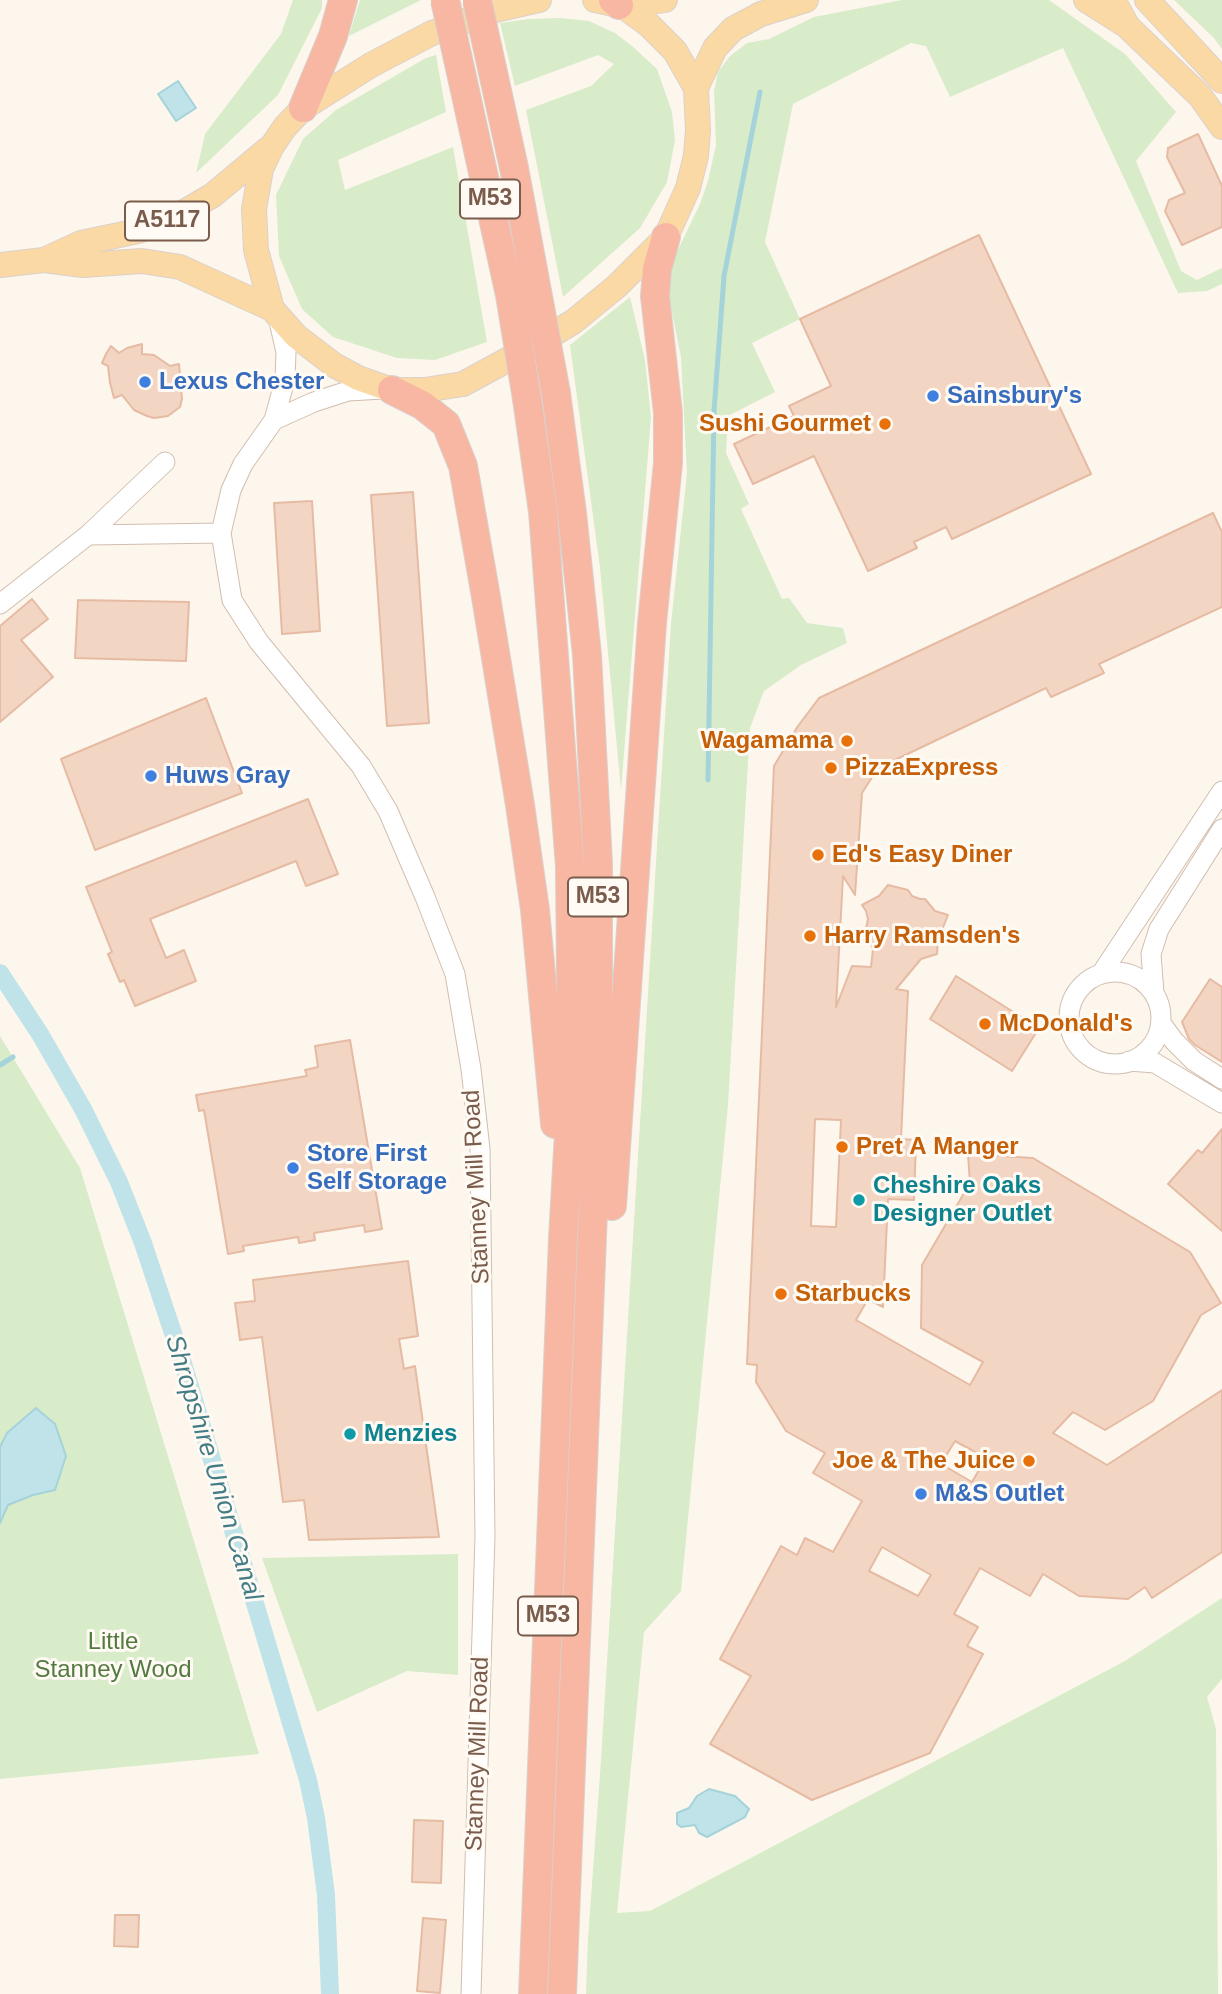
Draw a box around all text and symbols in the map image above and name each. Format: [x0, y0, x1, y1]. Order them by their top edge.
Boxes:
road number: M53 [460, 180, 520, 218]
road number: A5117 [125, 202, 209, 241]
place label: Lexus Chester [159, 368, 324, 396]
marker: Lexus Chester [137, 374, 153, 390]
place label: Sainsbury's [947, 382, 1082, 410]
marker: Sainsbury's [925, 388, 941, 404]
place label: Sushi Gourmet [699, 410, 871, 438]
marker: Sushi Gourmet [877, 416, 893, 432]
place label: Wagamama [701, 727, 833, 755]
marker: Wagamama [839, 733, 855, 749]
place label: PizzaExpress [845, 754, 998, 782]
marker: PizzaExpress [823, 760, 839, 776]
place label: Huws Gray [165, 762, 290, 790]
marker: Huws Gray [143, 768, 159, 784]
place label: Ed's Easy Diner [832, 841, 1012, 869]
marker: Ed's Easy Diner [810, 847, 826, 863]
road number: M53 [568, 877, 628, 916]
place label: Harry Ramsden's [824, 922, 1020, 950]
marker: Harry Ramsden's [802, 928, 818, 944]
place label: McDonald's [999, 1010, 1133, 1038]
marker: McDonald's [977, 1016, 993, 1032]
street label: Stanney Mill Road [458, 1089, 496, 1285]
place label: Pret A Manger [856, 1133, 1019, 1161]
marker: Pret A Manger [834, 1139, 850, 1155]
place label: Store First Self Storage [307, 1140, 447, 1196]
marker: Store First Self Storage [285, 1160, 301, 1176]
place label: Cheshire Oaks Designer Outlet [873, 1172, 1052, 1228]
marker: Cheshire Oaks Designer Outlet [851, 1192, 867, 1208]
place label: Starbucks [795, 1280, 911, 1308]
marker: Starbucks [773, 1286, 789, 1302]
water label: Shropshire Union Canal [158, 1331, 268, 1605]
place label: Menzies [364, 1420, 457, 1448]
marker: Menzies [342, 1426, 358, 1442]
place label: Joe & The Juice [832, 1447, 1015, 1475]
marker: Joe & The Juice [1021, 1453, 1037, 1469]
place label: M&S Outlet [935, 1480, 1064, 1508]
marker: M&S Outlet [913, 1486, 929, 1502]
road number: M53 [518, 1596, 578, 1636]
park label: Little Stanney Wood [35, 1628, 191, 1684]
street label: Stanney Mill Road [460, 1656, 496, 1852]

